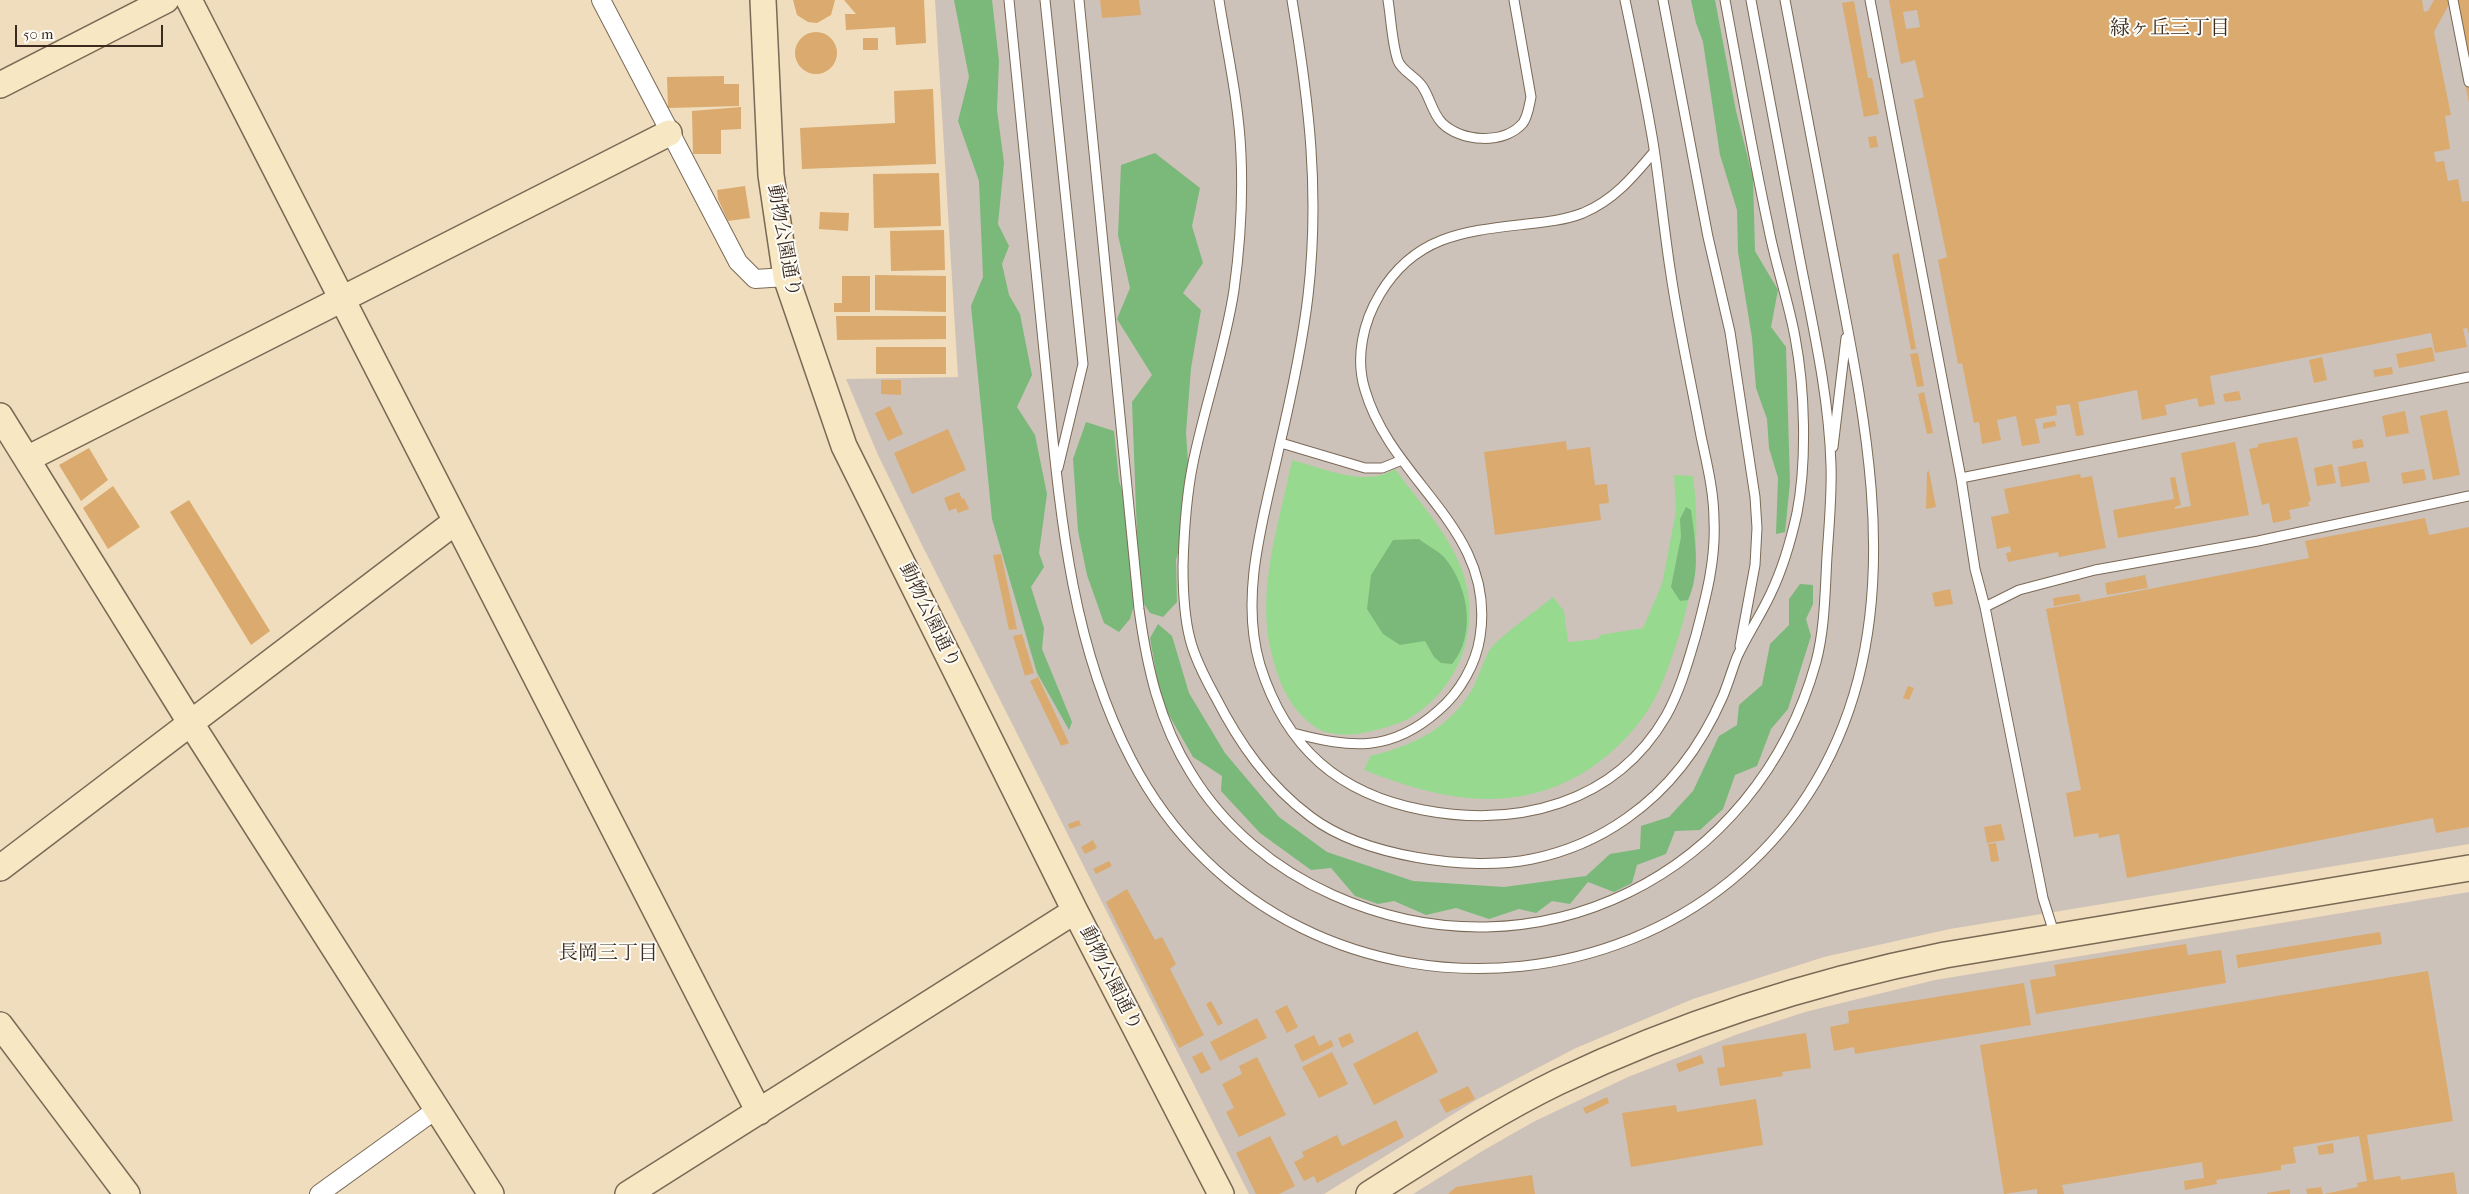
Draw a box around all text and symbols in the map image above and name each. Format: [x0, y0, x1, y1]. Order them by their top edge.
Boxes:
scale bar [18, 15, 165, 47]
district label: 緑ヶ丘三丁目 [2110, 17, 2230, 41]
text: 50 m [23, 25, 53, 43]
street label: 動物公園通り [762, 183, 804, 299]
street label: 動物公園通り [894, 560, 964, 672]
street label: 動物公園通り [1074, 923, 1146, 1035]
district label: 長岡三丁目 [558, 942, 658, 966]

